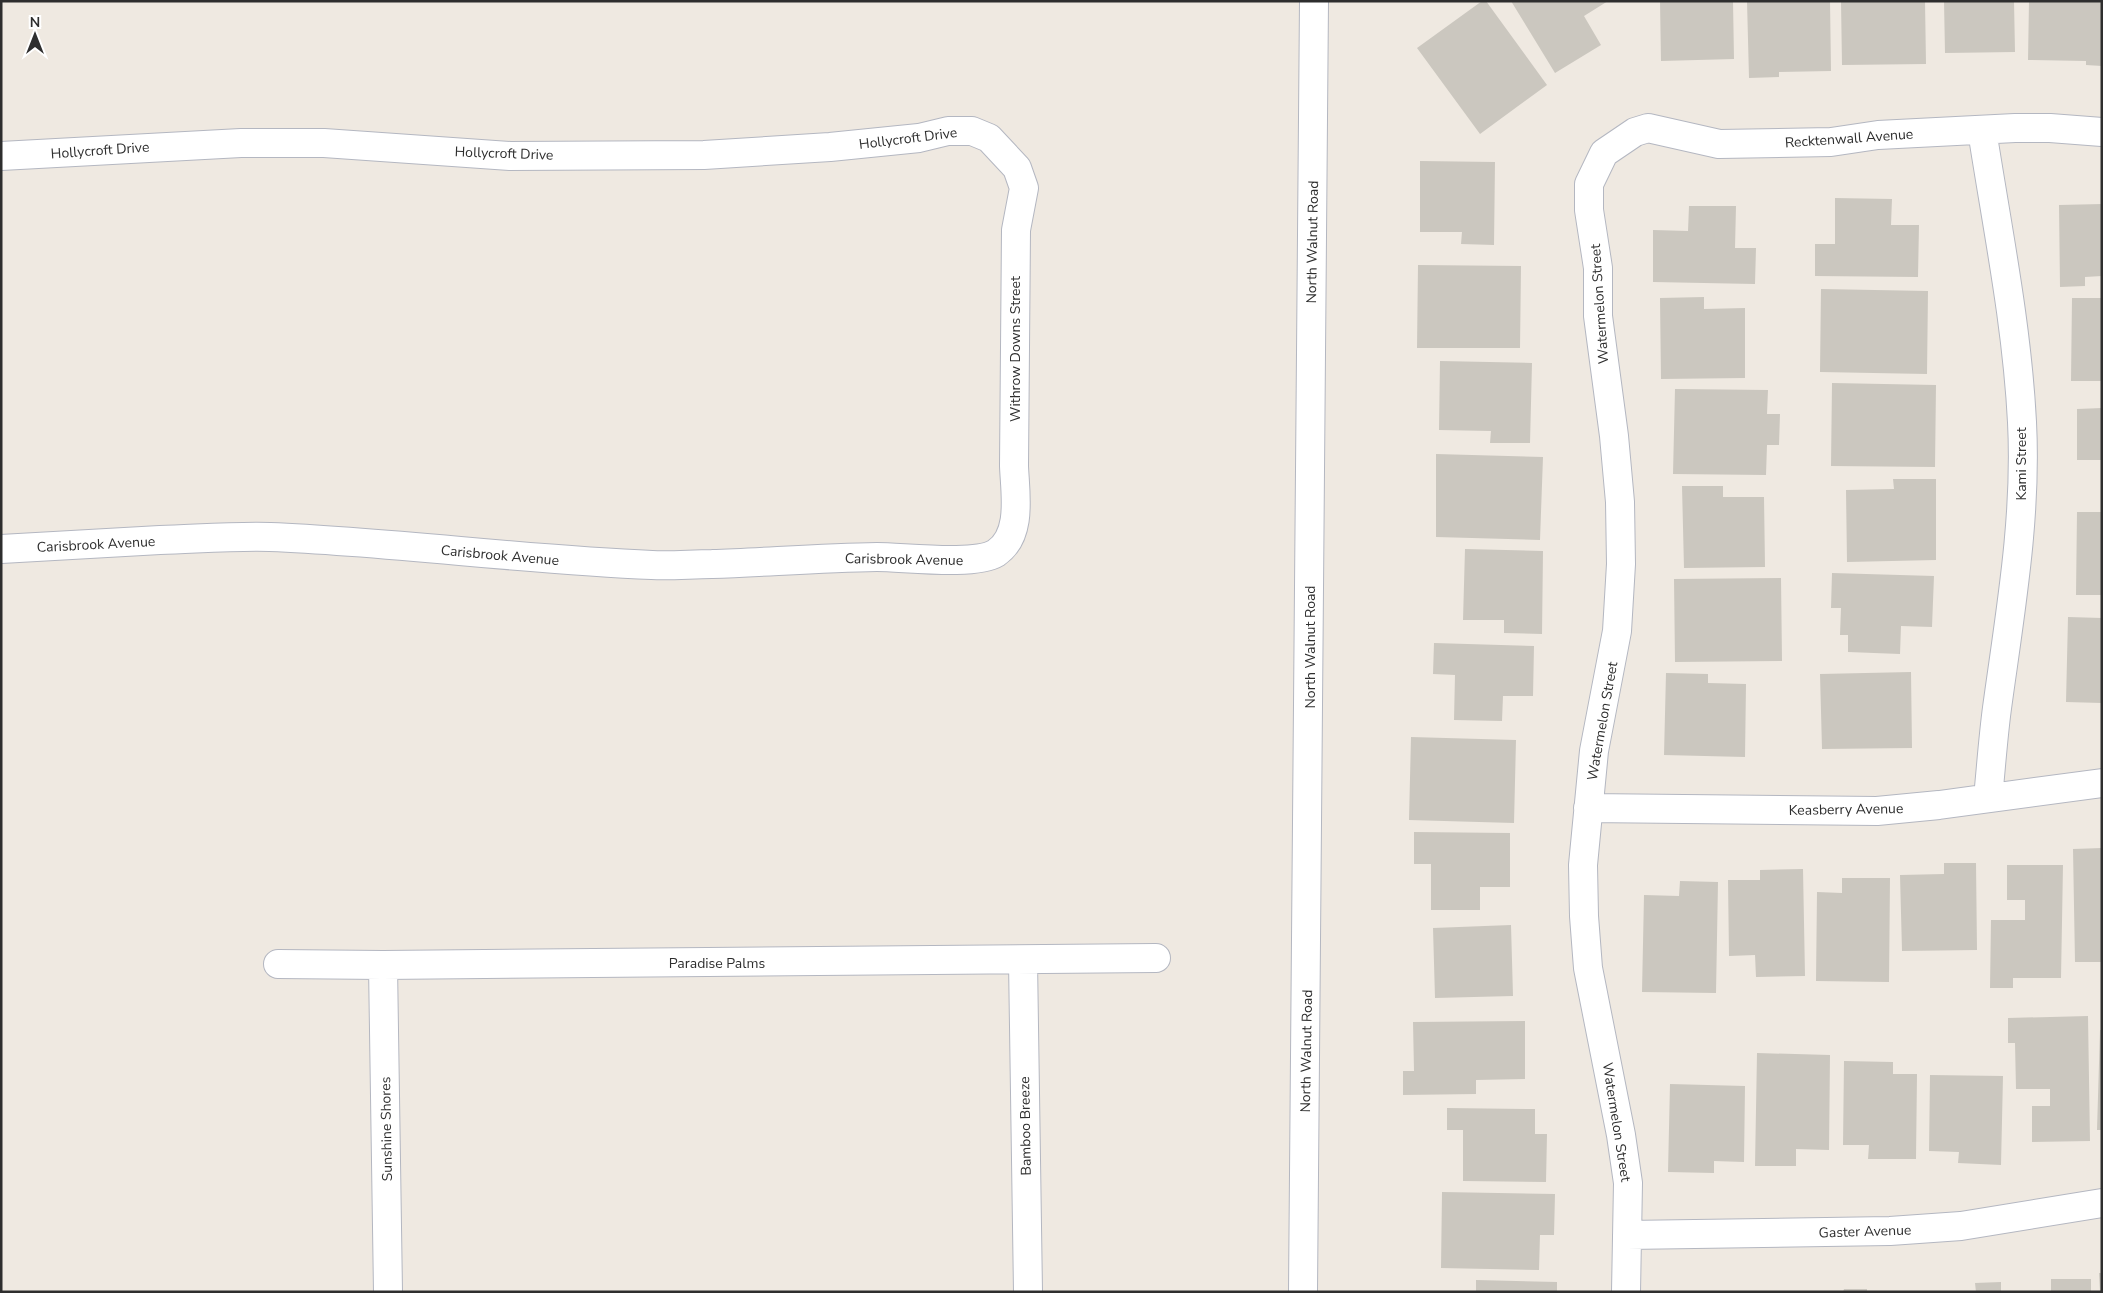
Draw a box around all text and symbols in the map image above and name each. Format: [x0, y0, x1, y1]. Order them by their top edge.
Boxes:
north arrow [10, 10, 60, 60]
text: N [30, 13, 40, 32]
street label: Hollycroft Drive [858, 123, 958, 154]
street label: Recktenwall Avenue [1784, 125, 1914, 152]
street label: Hollycroft Drive [50, 138, 150, 163]
street label: Hollycroft Drive [454, 142, 554, 165]
street label: North Walnut Road [1302, 180, 1323, 304]
street label: Watermelon Street [1586, 243, 1613, 365]
street label: Withrow Downs Street [1006, 276, 1025, 422]
street label: Kami Street [2012, 427, 2031, 501]
street label: Carisbrook Avenue [36, 532, 156, 557]
street label: Carisbrook Avenue [440, 541, 560, 570]
street label: Carisbrook Avenue [845, 549, 963, 570]
street label: North Walnut Road [1301, 585, 1320, 709]
street label: Watermelon Street [1583, 660, 1622, 782]
street label: Keasberry Avenue [1789, 799, 1904, 820]
street label: Paradise Palms [669, 954, 765, 973]
street label: North Walnut Road [1296, 989, 1317, 1113]
street label: Watermelon Street [1598, 1061, 1635, 1183]
street label: Sunshine Shores [376, 1076, 397, 1182]
street label: Bamboo Breeze [1015, 1076, 1036, 1176]
street label: Gaster Avenue [1818, 1220, 1912, 1243]

